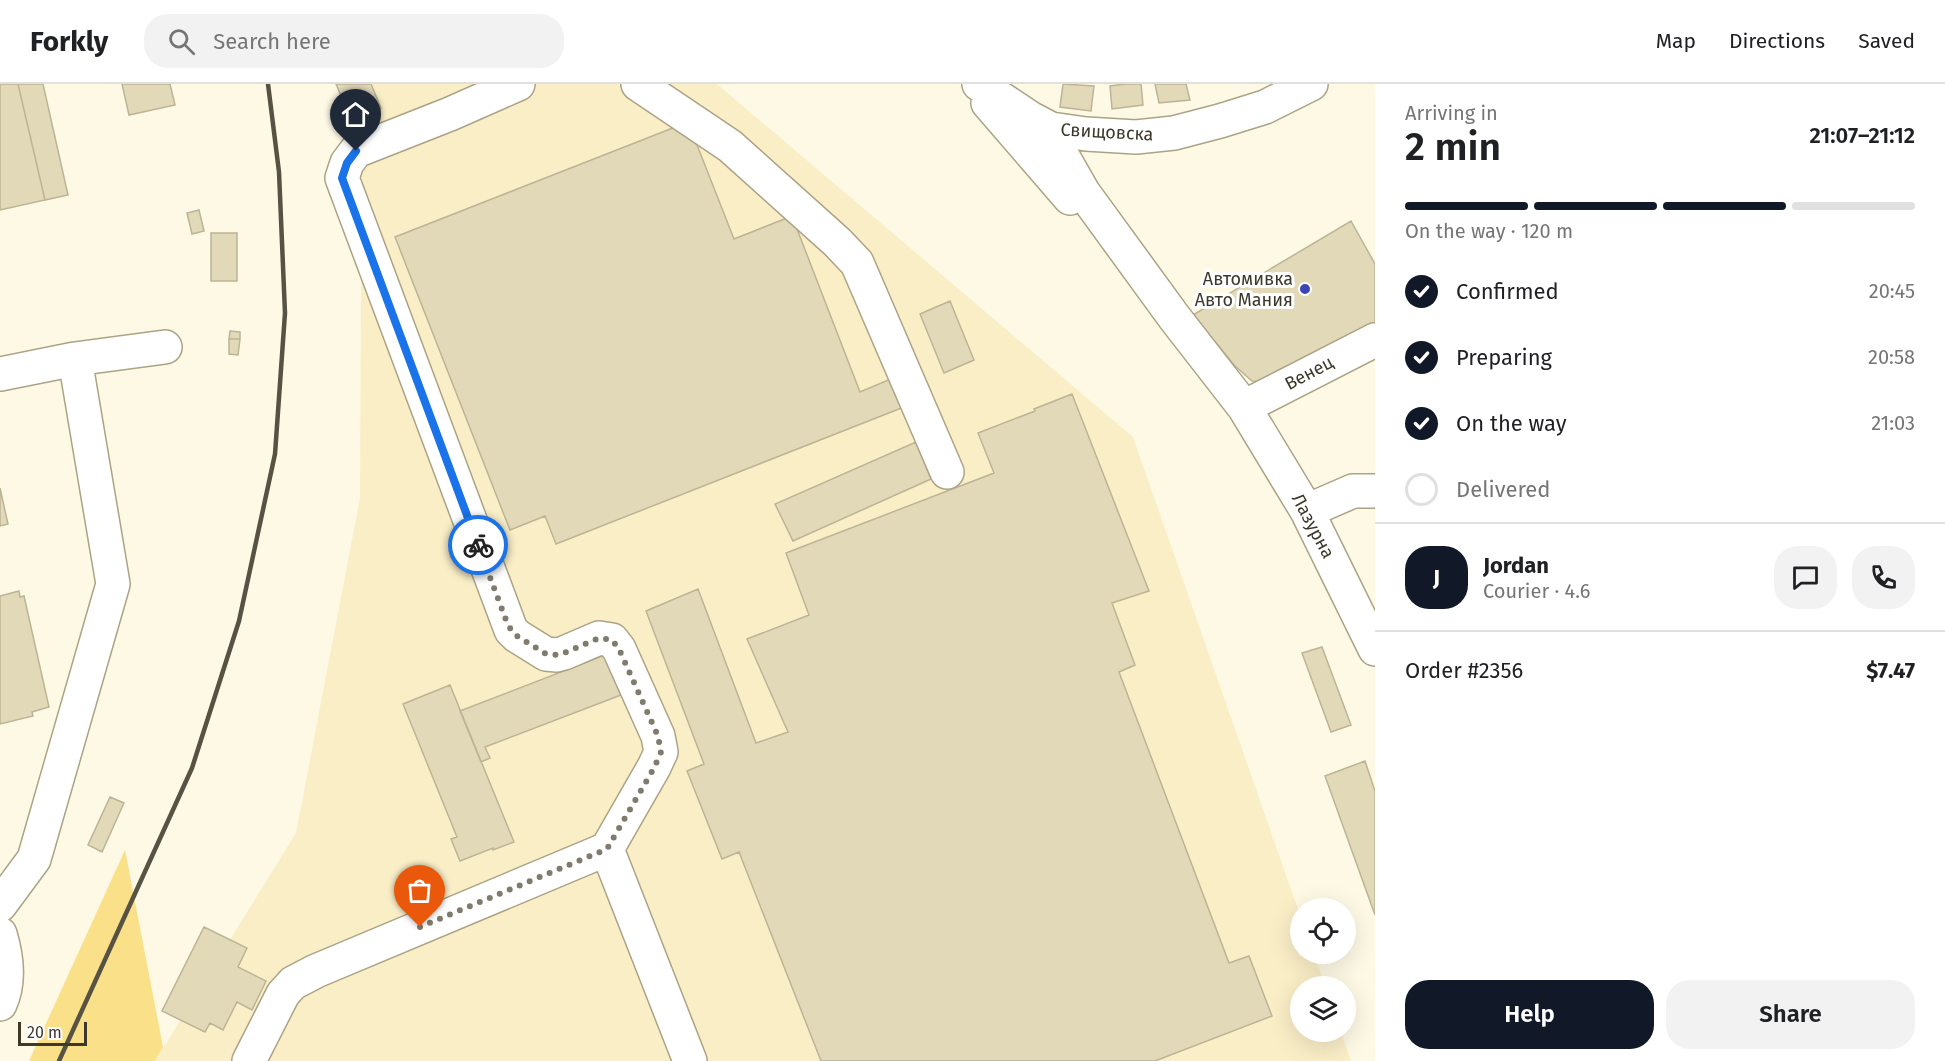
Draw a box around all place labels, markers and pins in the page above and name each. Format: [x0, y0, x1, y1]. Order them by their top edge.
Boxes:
pin [330, 89, 381, 151]
place label: Автомивка Авто Мания [1195, 268, 1293, 311]
marker: Автомивка Авто Мания [1298, 282, 1312, 296]
pin [394, 865, 445, 927]

